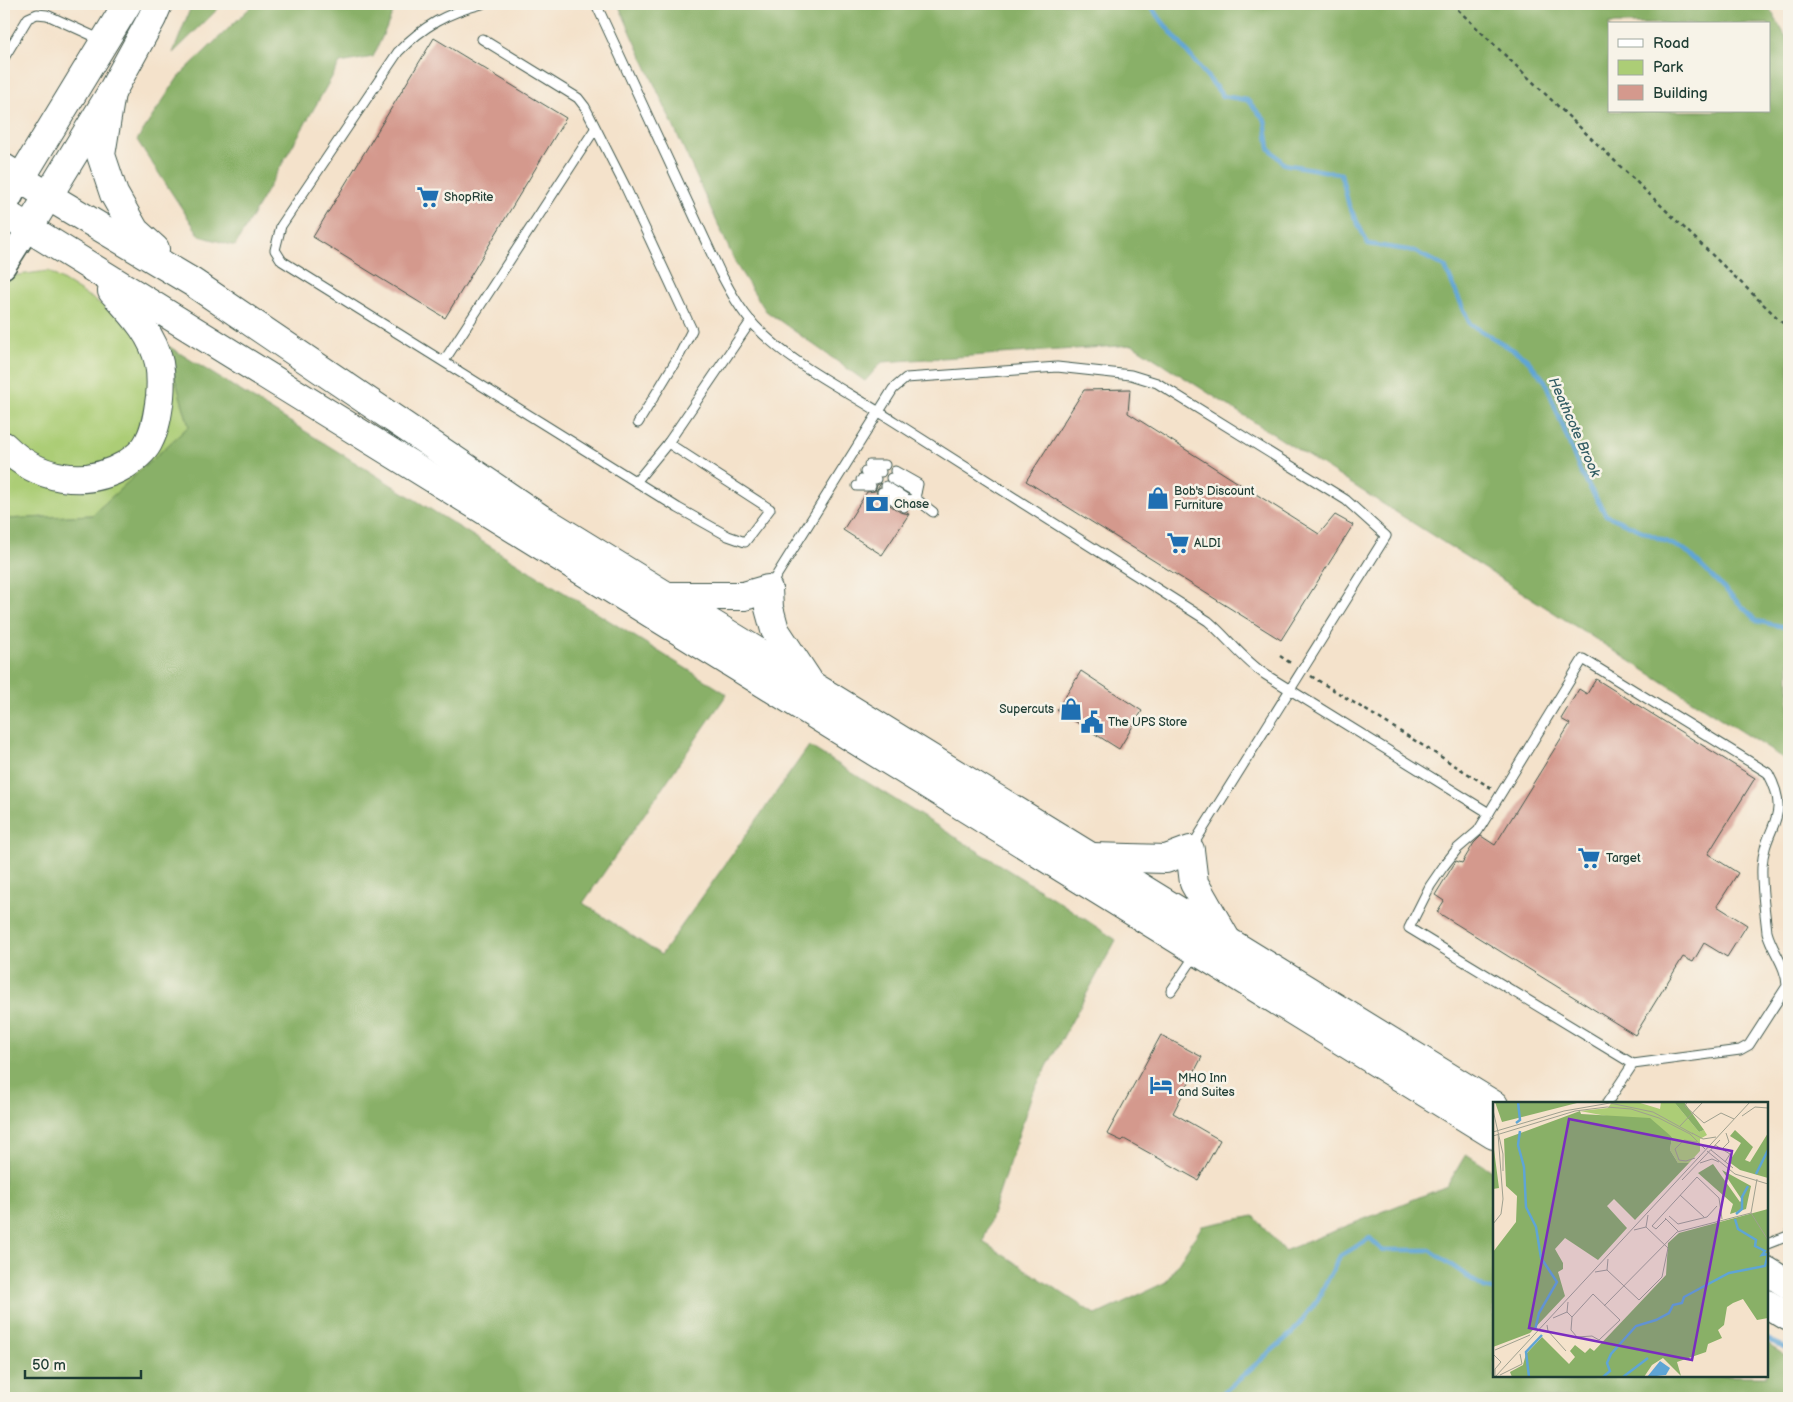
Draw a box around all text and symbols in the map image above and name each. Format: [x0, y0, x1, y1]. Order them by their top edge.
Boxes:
legend [1608, 22, 1770, 112]
text: Road [1653, 34, 1689, 53]
text: Park [1653, 58, 1684, 77]
text: Building [1653, 84, 1708, 103]
supermarket icon: ShopRite [415, 184, 441, 210]
place label: ShopRite [444, 190, 493, 205]
water label: Heathcote Brook [1545, 375, 1605, 481]
place label: Bob's Discount Furniture [1174, 484, 1255, 513]
shop icon: Bob's Discount Furniture [1145, 485, 1171, 511]
bank icon: Chase [864, 491, 890, 517]
place label: Chase [894, 497, 929, 512]
supermarket icon: ALDI [1165, 530, 1191, 556]
place label: ALDI [1194, 536, 1221, 551]
shop icon: Supercuts [1058, 696, 1084, 722]
place label: Supercuts [999, 702, 1054, 717]
public building icon: The UPS Store [1079, 709, 1105, 735]
place label: The UPS Store [1108, 715, 1187, 730]
supermarket icon: Target [1576, 845, 1602, 871]
place label: Target [1606, 851, 1641, 866]
place label: MHO Inn and Suites [1178, 1071, 1235, 1100]
hotel icon: MHO Inn and Suites [1148, 1072, 1174, 1098]
inset map [1493, 1102, 1768, 1377]
scale bar [25, 1347, 141, 1379]
text: 50 m [32, 1356, 66, 1375]

